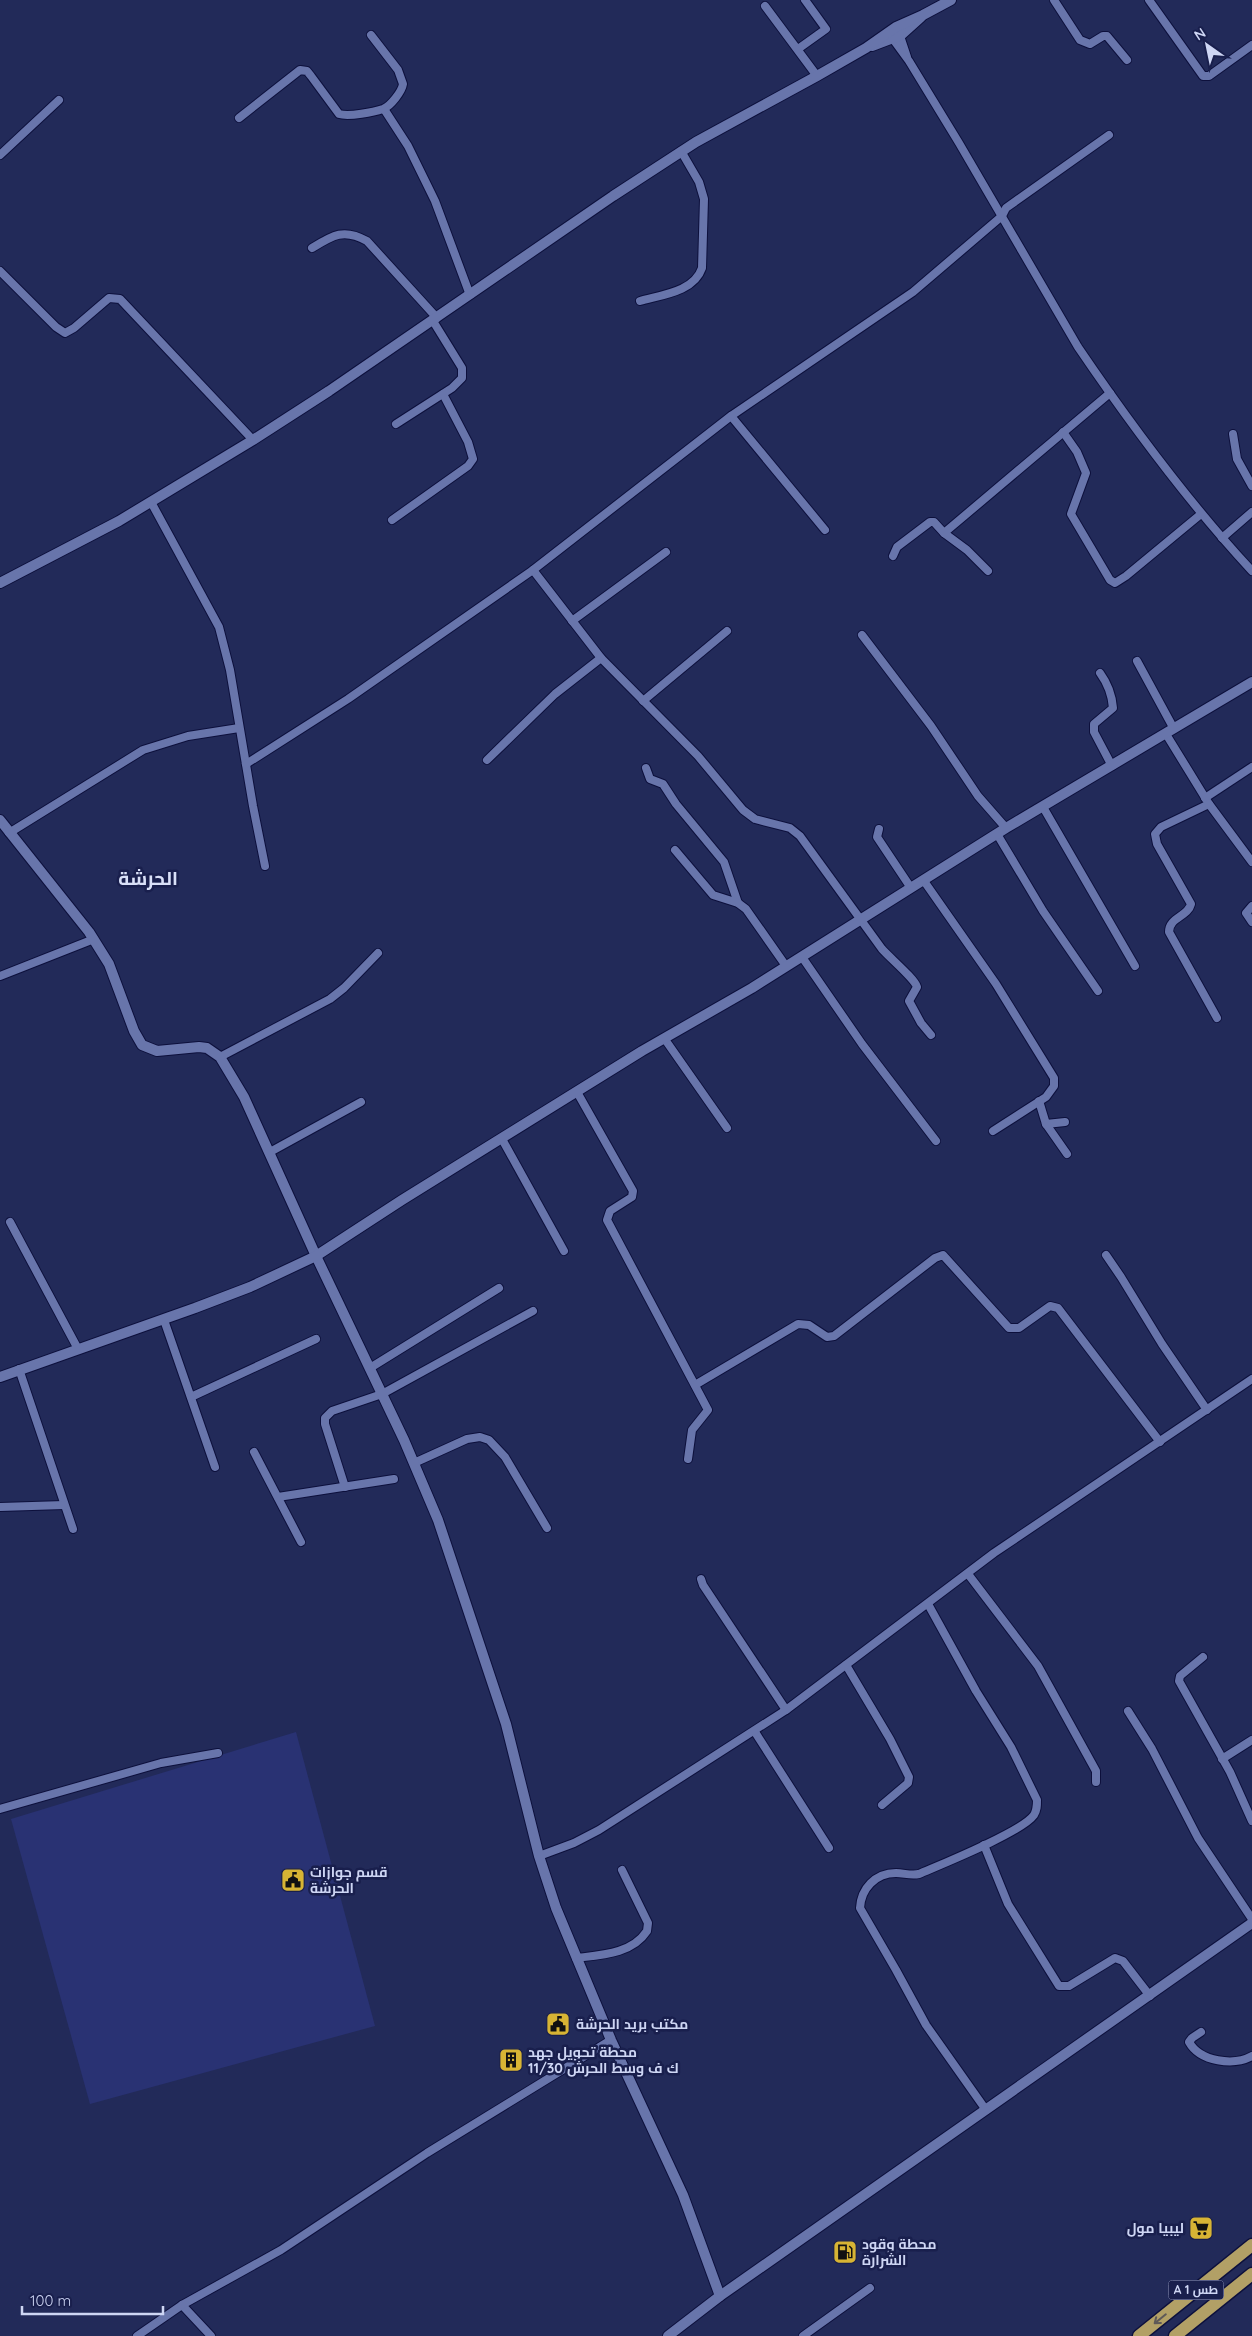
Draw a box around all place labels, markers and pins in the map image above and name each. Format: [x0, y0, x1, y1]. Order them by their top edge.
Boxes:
place label: قسم جوازات الحرشة [310, 1863, 388, 1897]
public building icon: قسم جوازات الحرشة [280, 1867, 306, 1893]
public building icon: مكتب بريد الحرشة [545, 2011, 571, 2037]
place label: مكتب بريد الحرشة [576, 2015, 688, 2033]
place label: محطة تحويل جهد 11/30 ك ف وسط الحرش [528, 2043, 678, 2077]
building icon: محطة تحويل جهد 11/30 ك ف وسط الحرش [498, 2047, 524, 2073]
supermarket icon: ليبيا مول [1188, 2215, 1214, 2241]
place label: ليبيا مول [1127, 2219, 1184, 2237]
place label: محطة وقود الشرارة [862, 2235, 936, 2269]
fuel station icon: محطة وقود الشرارة [832, 2239, 858, 2265]

